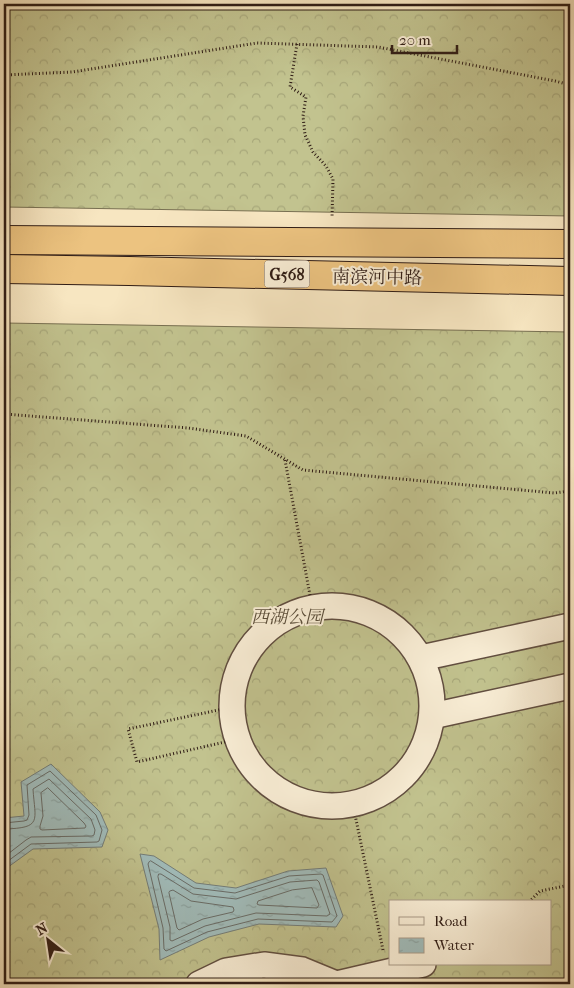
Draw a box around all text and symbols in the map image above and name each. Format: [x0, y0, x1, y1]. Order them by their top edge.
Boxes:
scale bar [392, 22, 456, 54]
text: 20 m [399, 31, 431, 49]
road number: G568 [264, 260, 310, 288]
street label: 南滨河中路 [332, 266, 422, 289]
park label: 西湖公园 [251, 607, 326, 628]
legend [389, 900, 552, 966]
text: Road [434, 912, 468, 930]
north arrow [22, 916, 72, 966]
text: N [33, 919, 51, 939]
text: Water [433, 936, 474, 954]

